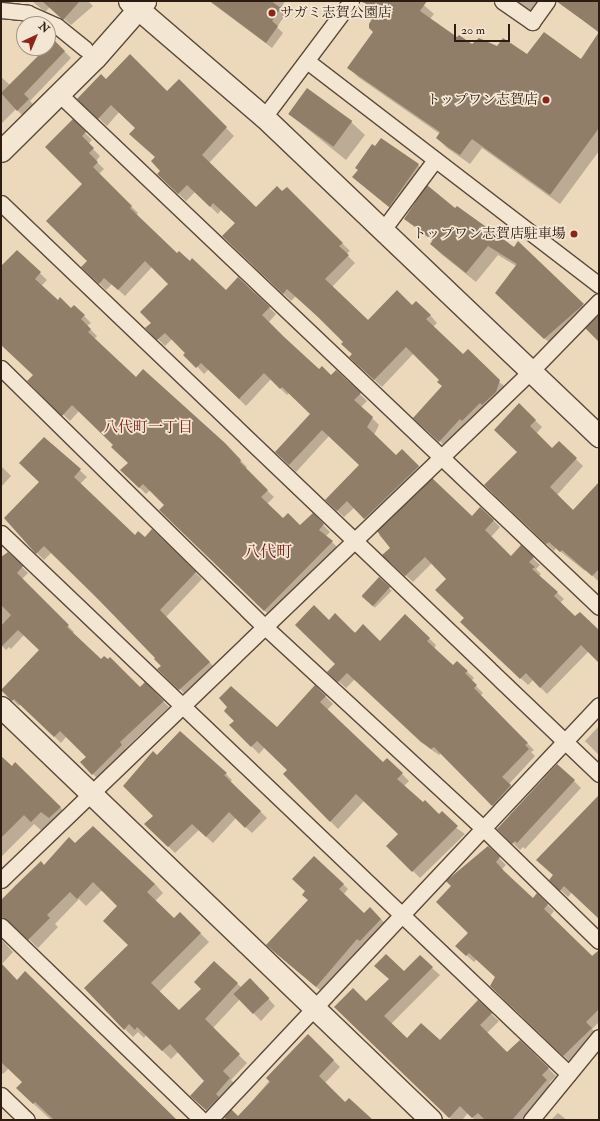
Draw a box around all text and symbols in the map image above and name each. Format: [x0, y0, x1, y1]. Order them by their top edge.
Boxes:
place label: サガミ志賀公園店 [280, 5, 392, 21]
marker: サガミ志賀公園店 [267, 8, 277, 18]
north arrow [16, 16, 56, 56]
scale bar [456, 16, 512, 42]
text: N [36, 20, 52, 36]
text: 20 m [461, 23, 485, 38]
place label: トップワン志賀店 [426, 92, 538, 108]
marker: トップワン志賀店 [541, 95, 551, 105]
place label: トップワン志賀店駐車場 [412, 226, 566, 242]
marker: トップワン志賀店駐車場 [569, 229, 579, 239]
district label: 八代町一丁目 [103, 419, 193, 437]
district label: 八代町 [244, 542, 292, 562]

